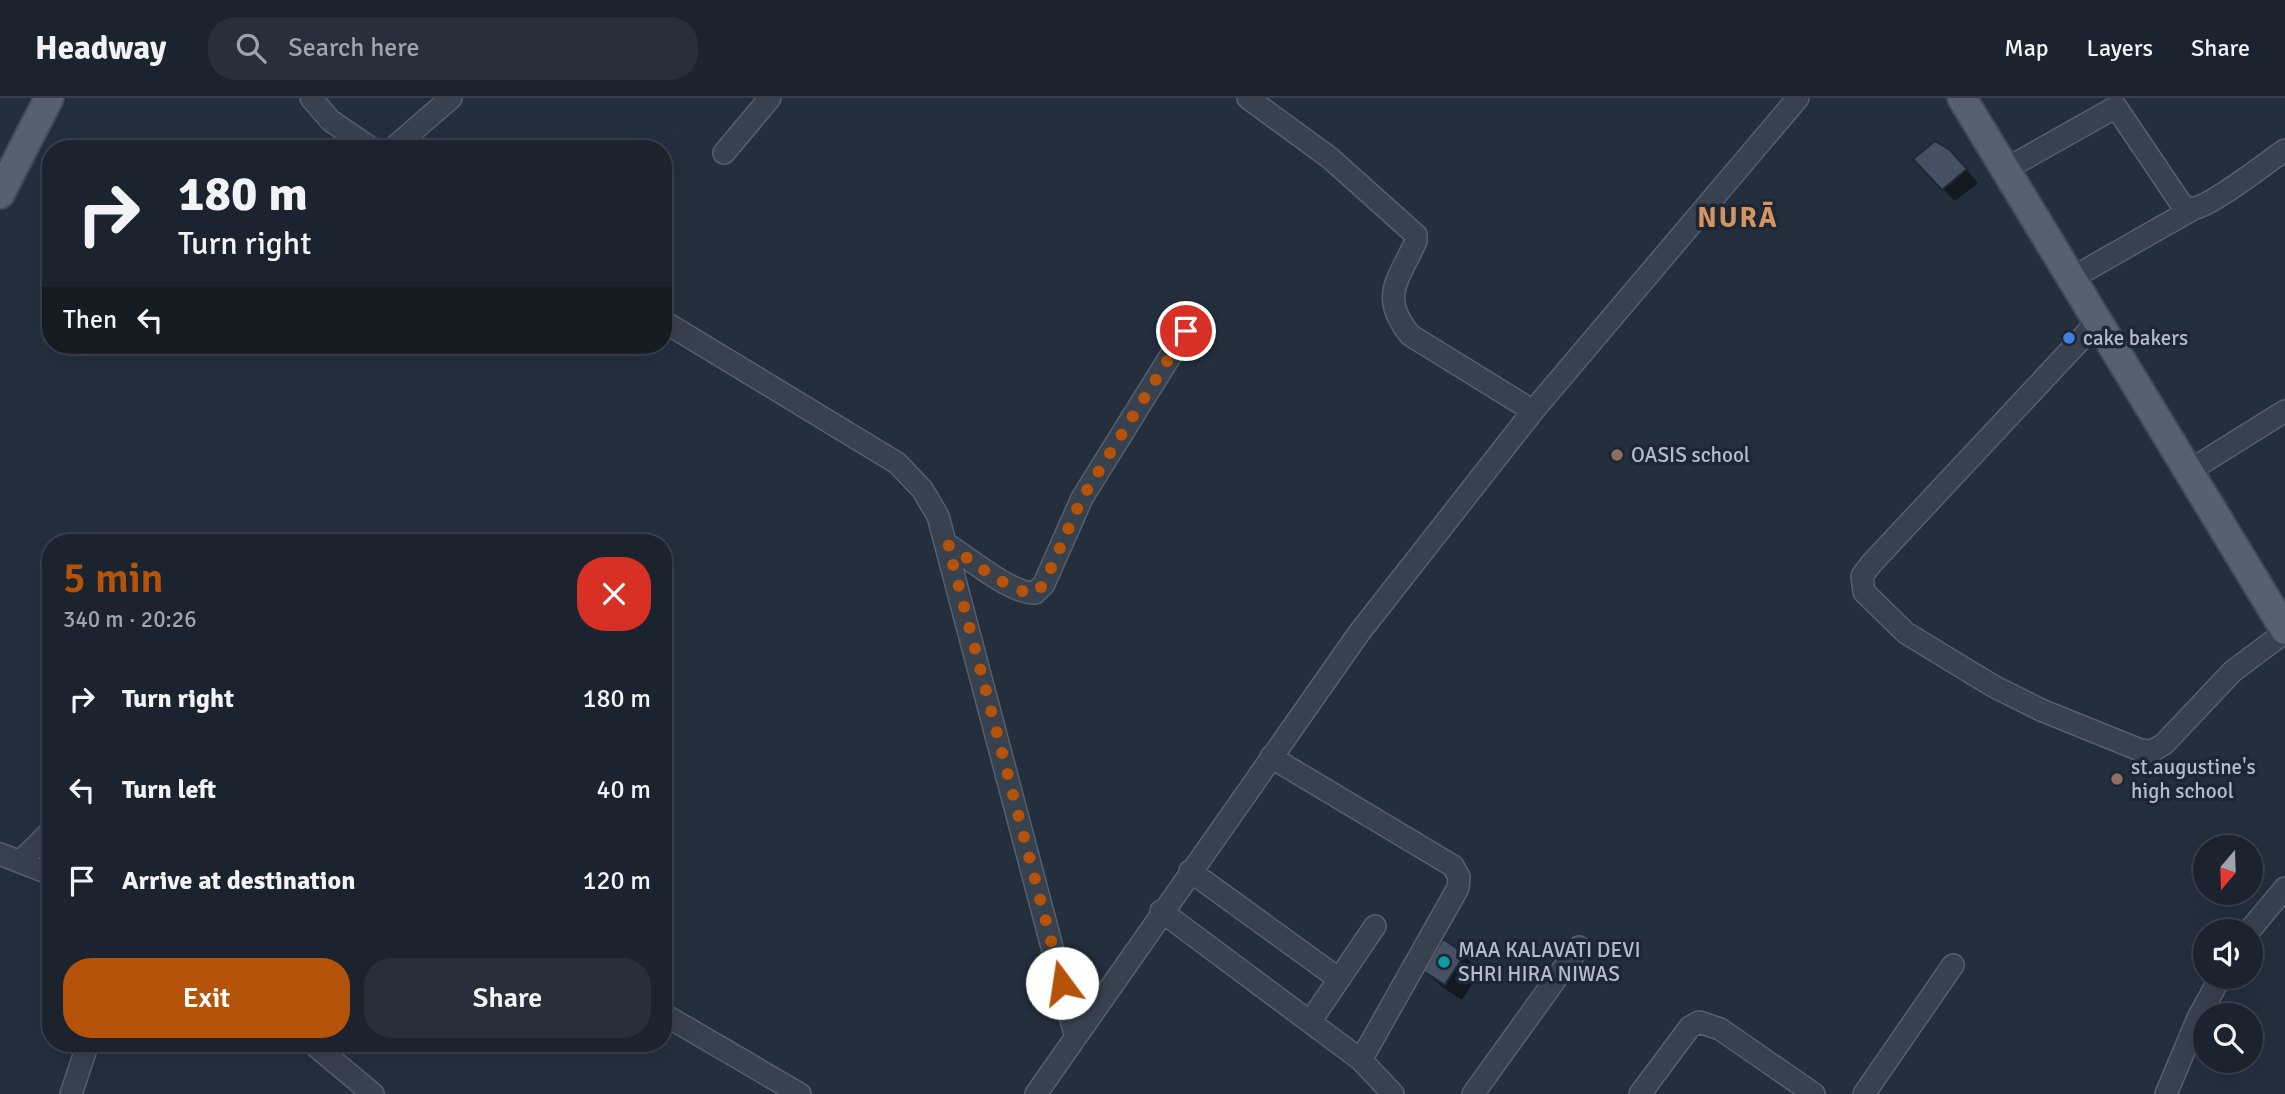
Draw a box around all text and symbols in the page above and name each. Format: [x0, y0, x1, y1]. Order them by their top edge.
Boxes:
search box [208, 17, 698, 80]
text: Headway [35, 28, 166, 69]
icon: search [232, 29, 270, 67]
text: Search here [288, 32, 419, 64]
text: Map [2004, 33, 2049, 63]
text: Layers [2087, 33, 2153, 63]
text: Share [2191, 33, 2250, 63]
text: 180 m [178, 164, 308, 224]
icon: right [63, 168, 154, 259]
district label: NURĀ [1697, 201, 1779, 235]
text: Turn right [178, 224, 311, 263]
icon: left [131, 301, 169, 339]
pin [1156, 301, 1216, 361]
text: Then [63, 304, 117, 336]
icon: arrive [1167, 312, 1205, 350]
place label: cake bakers [2083, 325, 2188, 351]
marker: cake bakers [2061, 330, 2077, 346]
place label: OASIS school [1631, 442, 1750, 468]
marker: OASIS school [1609, 447, 1625, 463]
text: 5 min [63, 553, 164, 604]
button: close [577, 557, 651, 631]
text: 340 m · 20:26 [63, 605, 197, 634]
icon: right [63, 680, 101, 718]
text: Turn right [122, 683, 234, 715]
text: 180 m [582, 683, 651, 715]
place label: st.augustine's high school [2131, 754, 2256, 804]
icon: left [63, 771, 101, 809]
marker: st.augustine's high school [2109, 771, 2125, 787]
text: Turn left [122, 774, 216, 806]
text: 40 m [596, 774, 651, 806]
north arrow [2193, 835, 2263, 905]
map controls [2193, 835, 2263, 1073]
icon: arrive [63, 862, 101, 900]
text: Arrive at destination [122, 865, 355, 897]
text: 120 m [582, 865, 651, 897]
button: sound [2193, 919, 2263, 989]
place label: MAA KALAVATI DEVI SHRI HIRA NIWAS [1458, 937, 1641, 987]
position arrow [1025, 946, 1099, 1020]
marker: MAA KALAVATI DEVI SHRI HIRA NIWAS [1436, 954, 1452, 970]
button: Exit [63, 958, 350, 1038]
button: Share [364, 958, 651, 1038]
button: search [2193, 1003, 2263, 1073]

